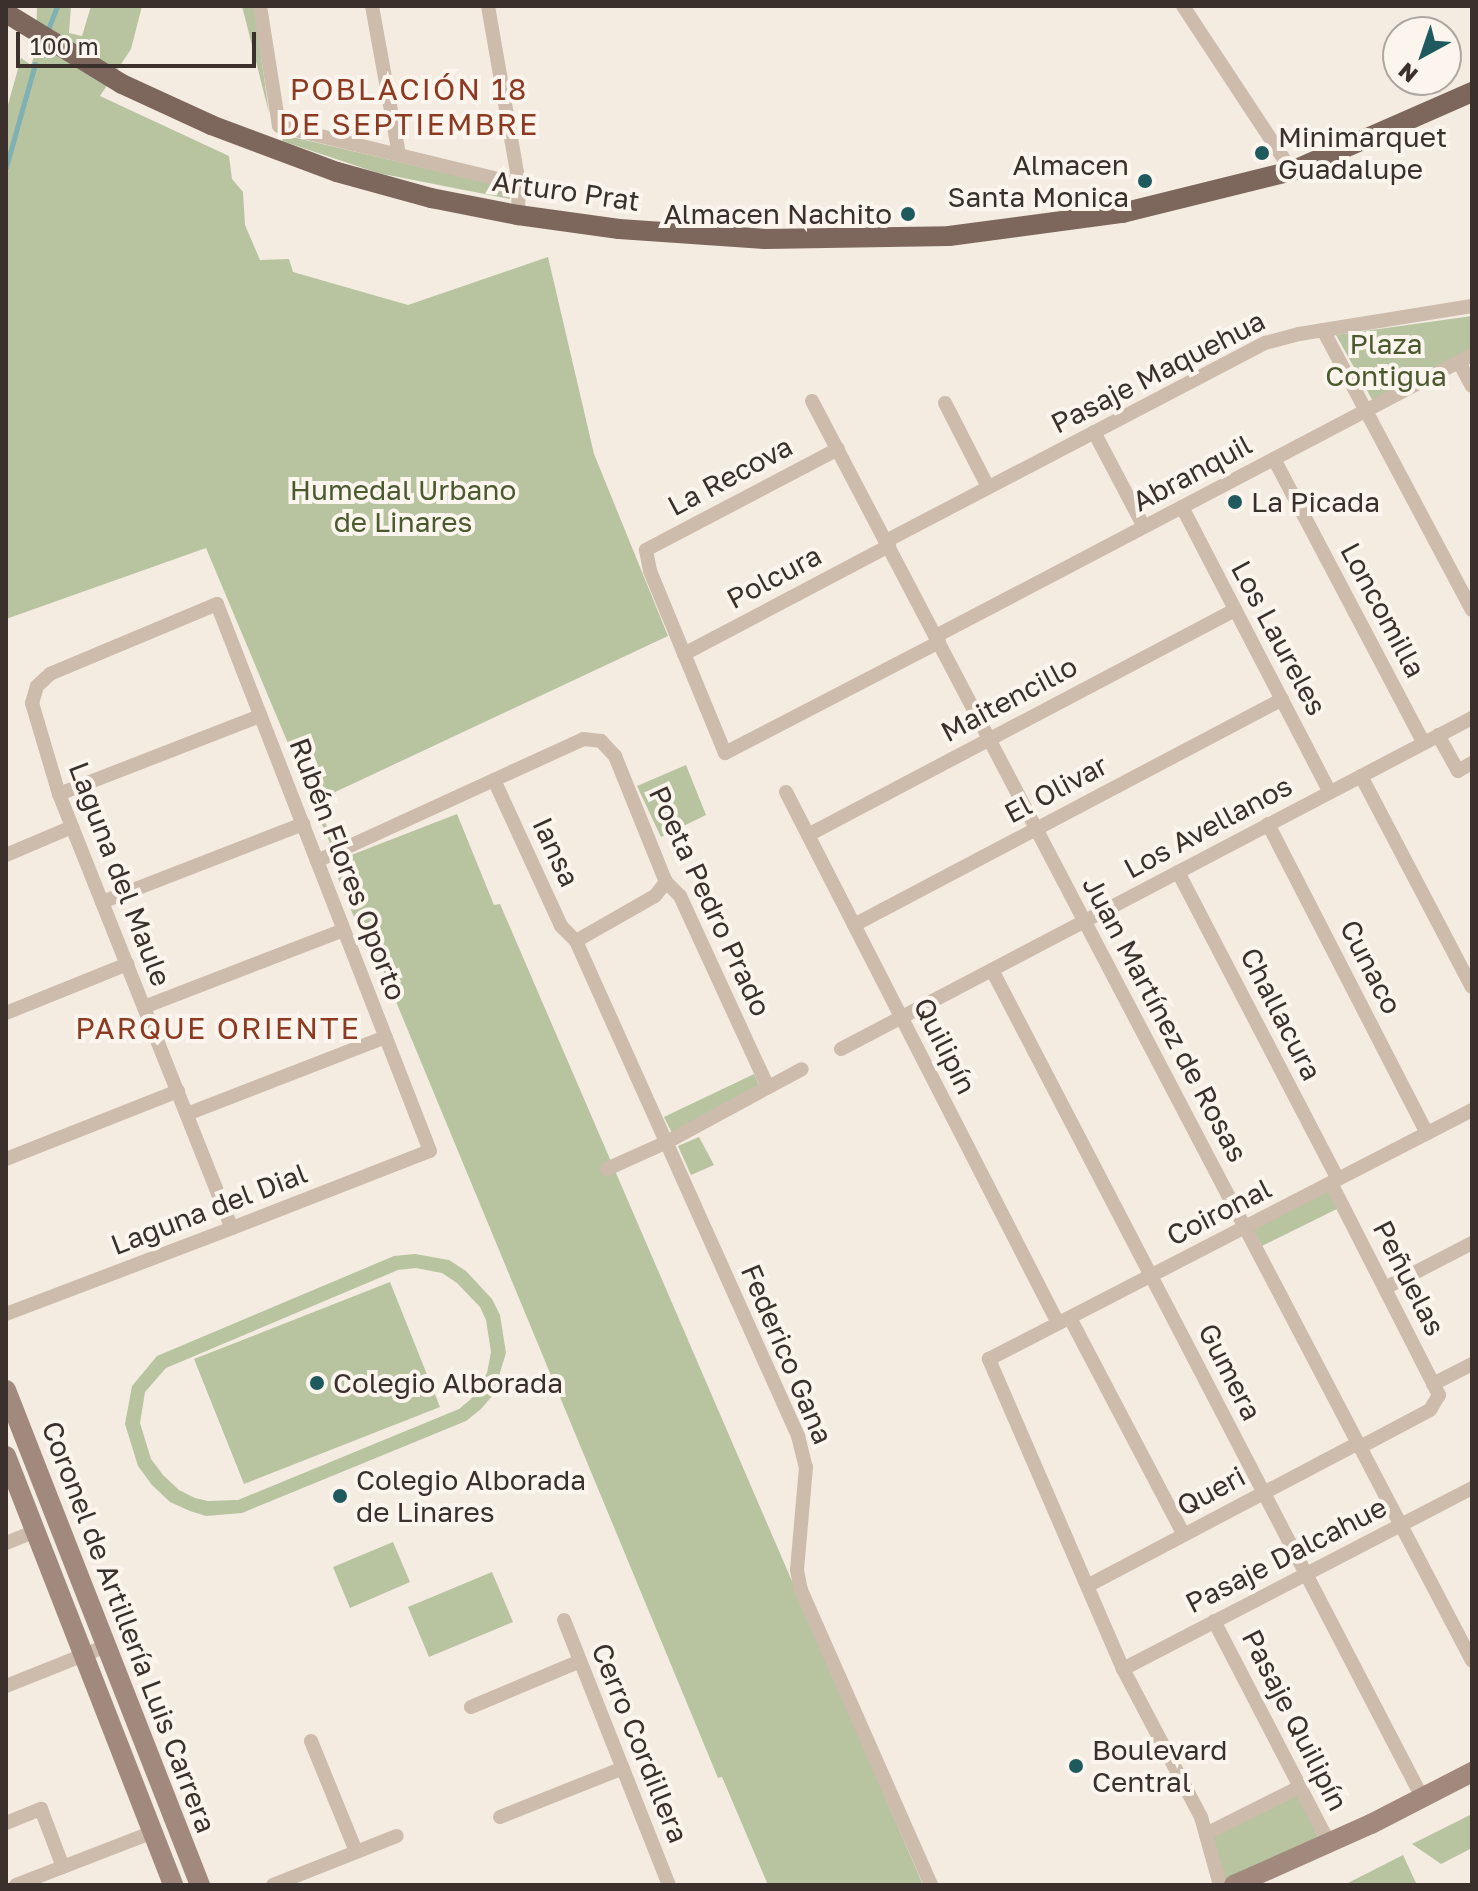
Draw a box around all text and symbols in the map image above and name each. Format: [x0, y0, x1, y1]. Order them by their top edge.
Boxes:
scale bar [20, 16, 260, 66]
north arrow [1382, 16, 1462, 96]
text: 100 m [30, 31, 99, 60]
text: N [1392, 58, 1423, 89]
district label: POBLACIÓN 18 DE SEPTIEMBRE [279, 71, 539, 142]
place label: Minimarquet Guadalupe [1278, 120, 1447, 186]
marker: Minimarquet Guadalupe [1253, 144, 1271, 162]
place label: Almacen Santa Monica [948, 148, 1129, 214]
street label: Arturo Prat [490, 164, 642, 218]
marker: Almacen Santa Monica [1136, 172, 1154, 190]
place label: Almacen Nachito [663, 197, 892, 231]
marker: Almacen Nachito [899, 205, 917, 223]
street label: Pasaje Maquehua [1045, 304, 1271, 440]
park label: Plaza Contigua [1325, 327, 1447, 393]
street label: Abranquil [1127, 428, 1257, 518]
street label: La Recova [662, 429, 798, 523]
park label: Humedal Urbano de Linares [290, 473, 516, 539]
place label: La Picada [1251, 485, 1380, 519]
marker: La Picada [1226, 493, 1244, 511]
street label: Loncomilla [1333, 537, 1433, 683]
street label: Polcura [721, 538, 827, 616]
street label: Los Laureles [1224, 555, 1334, 721]
street label: Maitencillo [935, 649, 1083, 749]
street label: Rubén Flores Oporto [282, 733, 414, 1005]
street label: El Olivar [999, 748, 1113, 830]
street label: Laguna del Maule [62, 757, 178, 991]
street label: Los Avellanos [1118, 769, 1298, 885]
street label: Poeta Pedro Prado [642, 781, 778, 1021]
street label: Iansa [525, 812, 587, 892]
street label: Juan Martínez de Rosas [1075, 870, 1255, 1168]
street label: Cunaco [1333, 914, 1409, 1020]
street label: Challacura [1233, 942, 1329, 1086]
street label: Quilipín [907, 992, 983, 1100]
district label: PARQUE ORIENTE [75, 1010, 361, 1046]
street label: Laguna del Dial [106, 1156, 312, 1262]
street label: Coironal [1161, 1171, 1277, 1253]
street label: Peñuelas [1366, 1215, 1452, 1341]
street label: Federico Gana [734, 1259, 840, 1449]
street label: Gumera [1191, 1318, 1269, 1426]
place label: Colegio Alborada [333, 1366, 563, 1400]
marker: Colegio Alborada [308, 1374, 326, 1392]
street label: Coronel de Artillería Luis Carrera [35, 1417, 223, 1837]
street label: Queri [1171, 1459, 1251, 1523]
place label: Colegio Alborada de Linares [356, 1463, 586, 1529]
marker: Colegio Alborada de Linares [331, 1487, 349, 1505]
street label: Pasaje Dalcahue [1180, 1490, 1392, 1620]
street label: Pasaje Quilipín [1235, 1624, 1355, 1816]
street label: Cerro Cordillera [585, 1638, 695, 1848]
place label: Boulevard Central [1092, 1733, 1227, 1799]
marker: Boulevard Central [1067, 1757, 1085, 1775]

